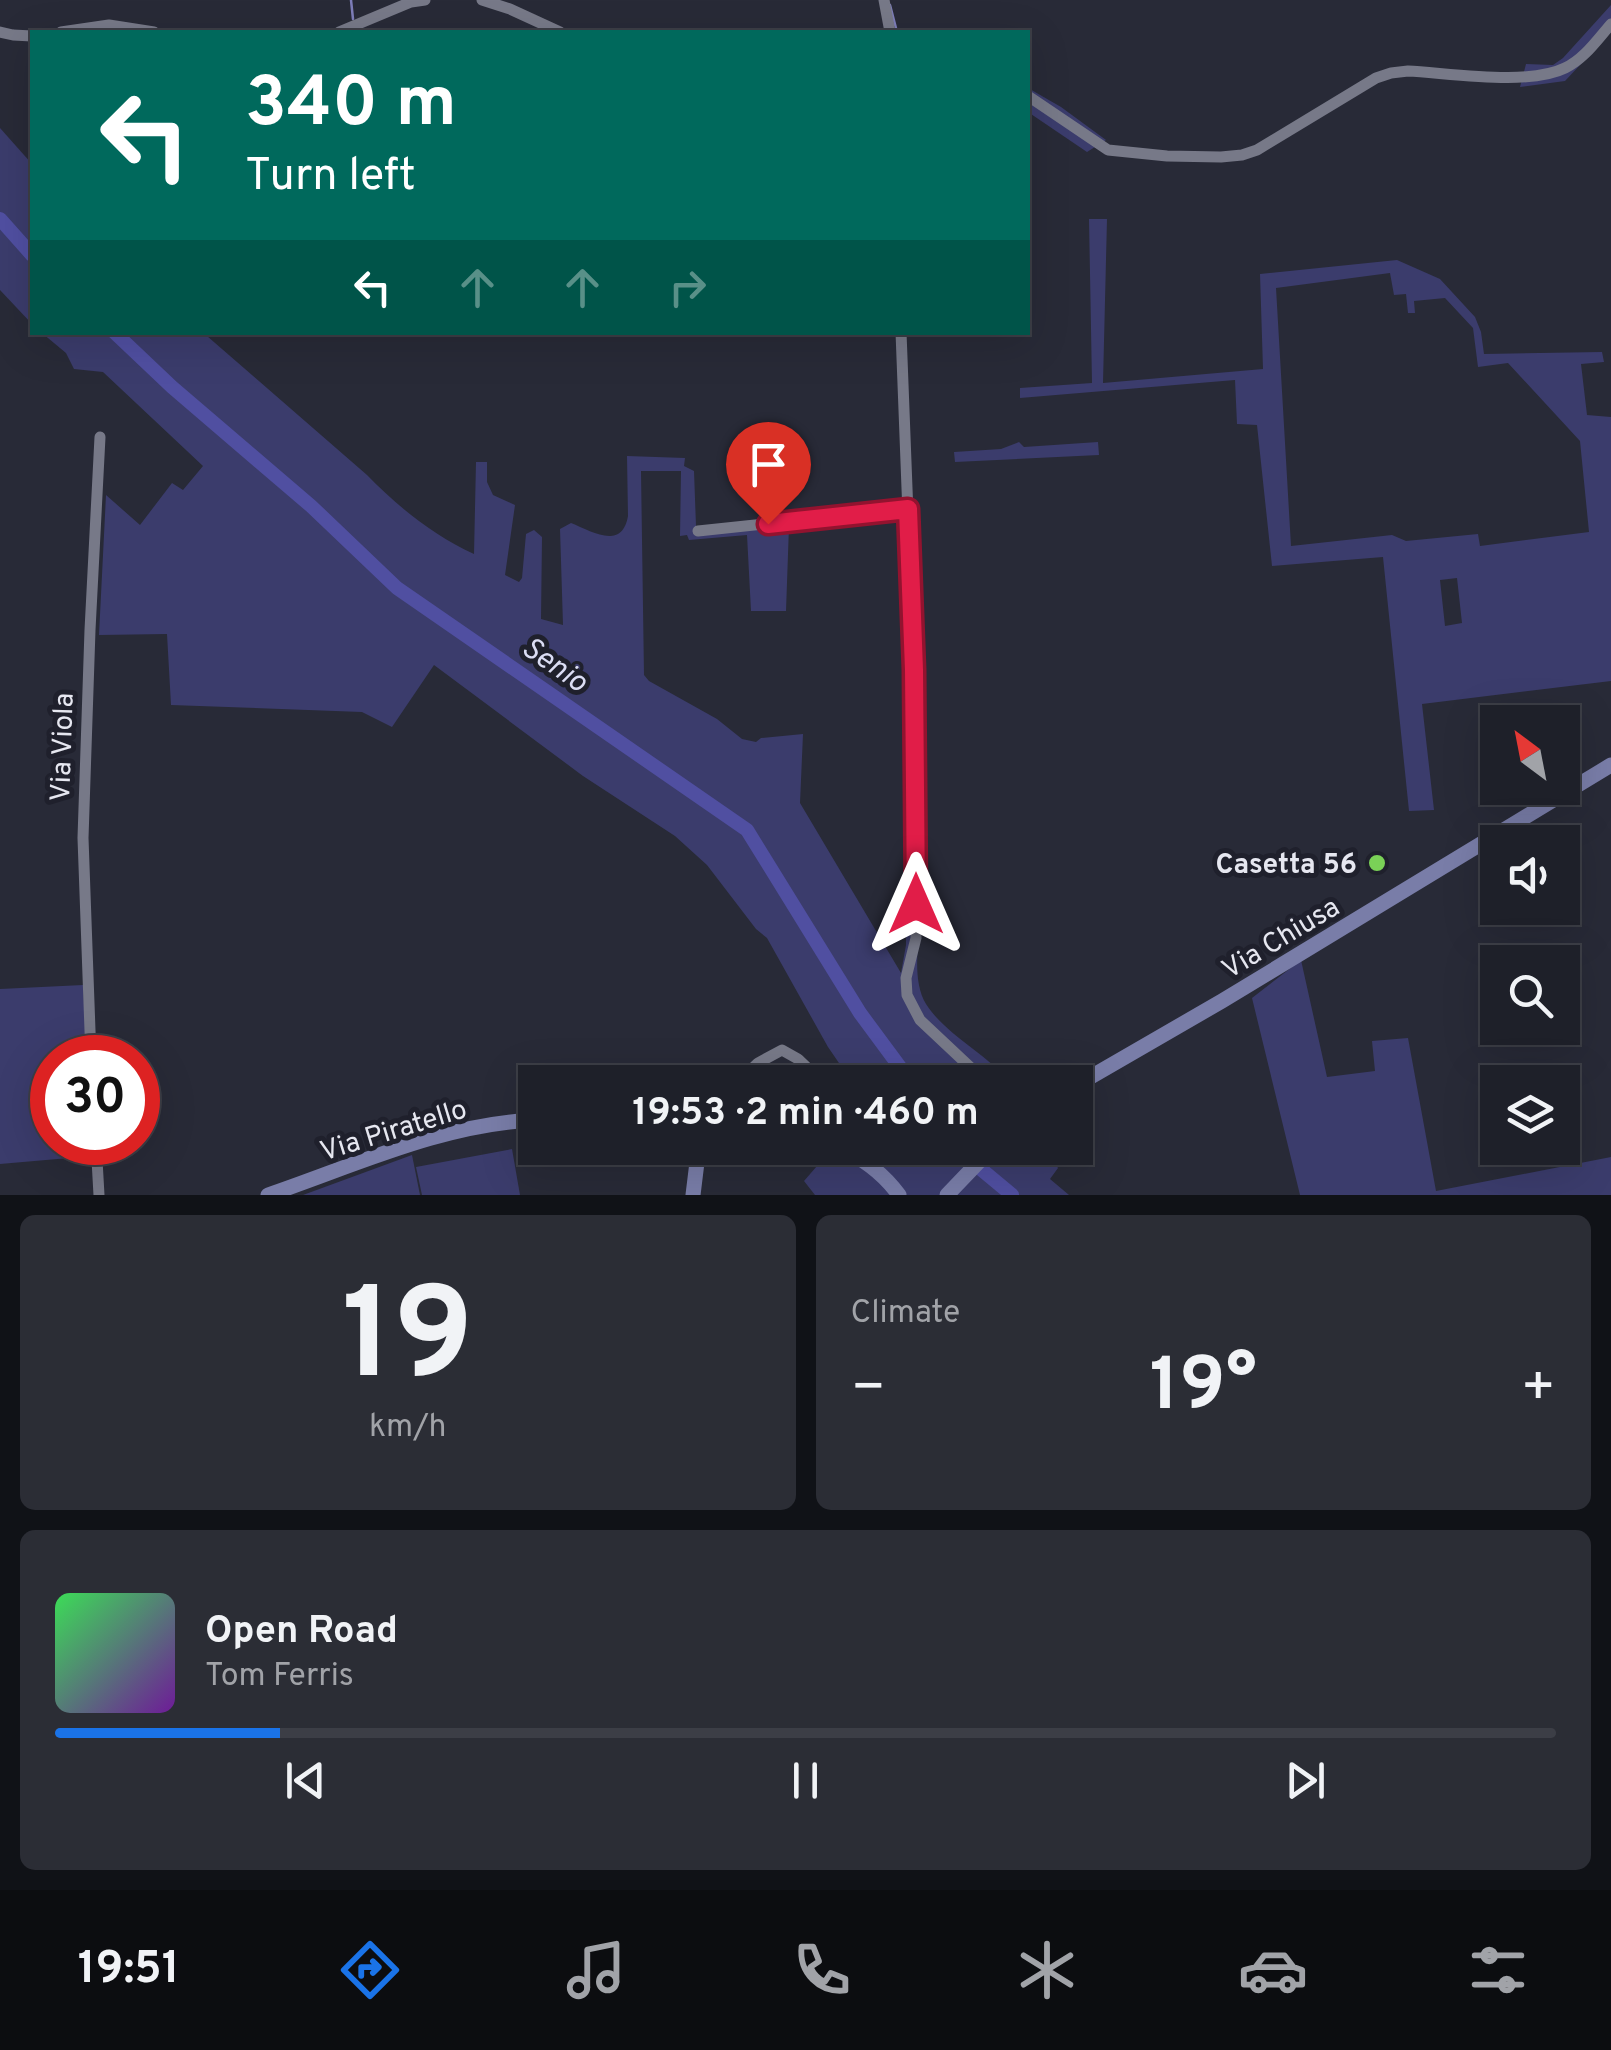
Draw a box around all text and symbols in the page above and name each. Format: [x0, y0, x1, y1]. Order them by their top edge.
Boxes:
text: 340 m [245, 62, 457, 151]
icon: left [80, 70, 210, 200]
text: Turn left [245, 149, 416, 206]
icon: left [345, 260, 400, 315]
icon: ahead [450, 260, 505, 315]
icon: ahead [555, 260, 610, 315]
icon: right [660, 260, 715, 315]
pin [726, 422, 811, 525]
icon: arrive [741, 437, 796, 492]
water label: Senio [514, 630, 594, 702]
street label: Via Viola [44, 692, 84, 802]
north arrow [1480, 705, 1580, 805]
map controls [1480, 705, 1580, 1165]
button: sound [1480, 825, 1580, 925]
place label: Casetta 56 [1216, 848, 1357, 884]
position arrow [864, 852, 968, 956]
marker: Casetta 56 [1366, 852, 1388, 874]
street label: Via Chiusa [1216, 890, 1347, 989]
button: search [1480, 945, 1580, 1045]
speed limit sign: 30 [30, 1035, 160, 1165]
button: layers [1480, 1065, 1580, 1165]
text: 19:53 · 2 min · 460 m [632, 1090, 979, 1139]
street label: Via Piratello [316, 1092, 472, 1171]
text: 19 [342, 1260, 474, 1425]
text: Climate [851, 1294, 960, 1334]
text: 19° [1150, 1342, 1257, 1437]
text: − [851, 1355, 886, 1425]
text: + [1521, 1355, 1556, 1425]
text: km/h [369, 1408, 447, 1448]
text: Open Road [205, 1608, 398, 1657]
text: Tom Ferris [205, 1657, 354, 1697]
icon: previous [278, 1753, 333, 1808]
icon: pause [778, 1753, 833, 1808]
icon: next [1278, 1753, 1333, 1808]
icon: directions [335, 1935, 405, 2005]
icon: music [561, 1935, 631, 2005]
icon: phone [787, 1935, 857, 2005]
icon: climate [1012, 1935, 1082, 2005]
icon: car [1238, 1935, 1308, 2005]
icon: filters [1463, 1935, 1533, 2005]
text: 19:51 [78, 1942, 180, 1999]

